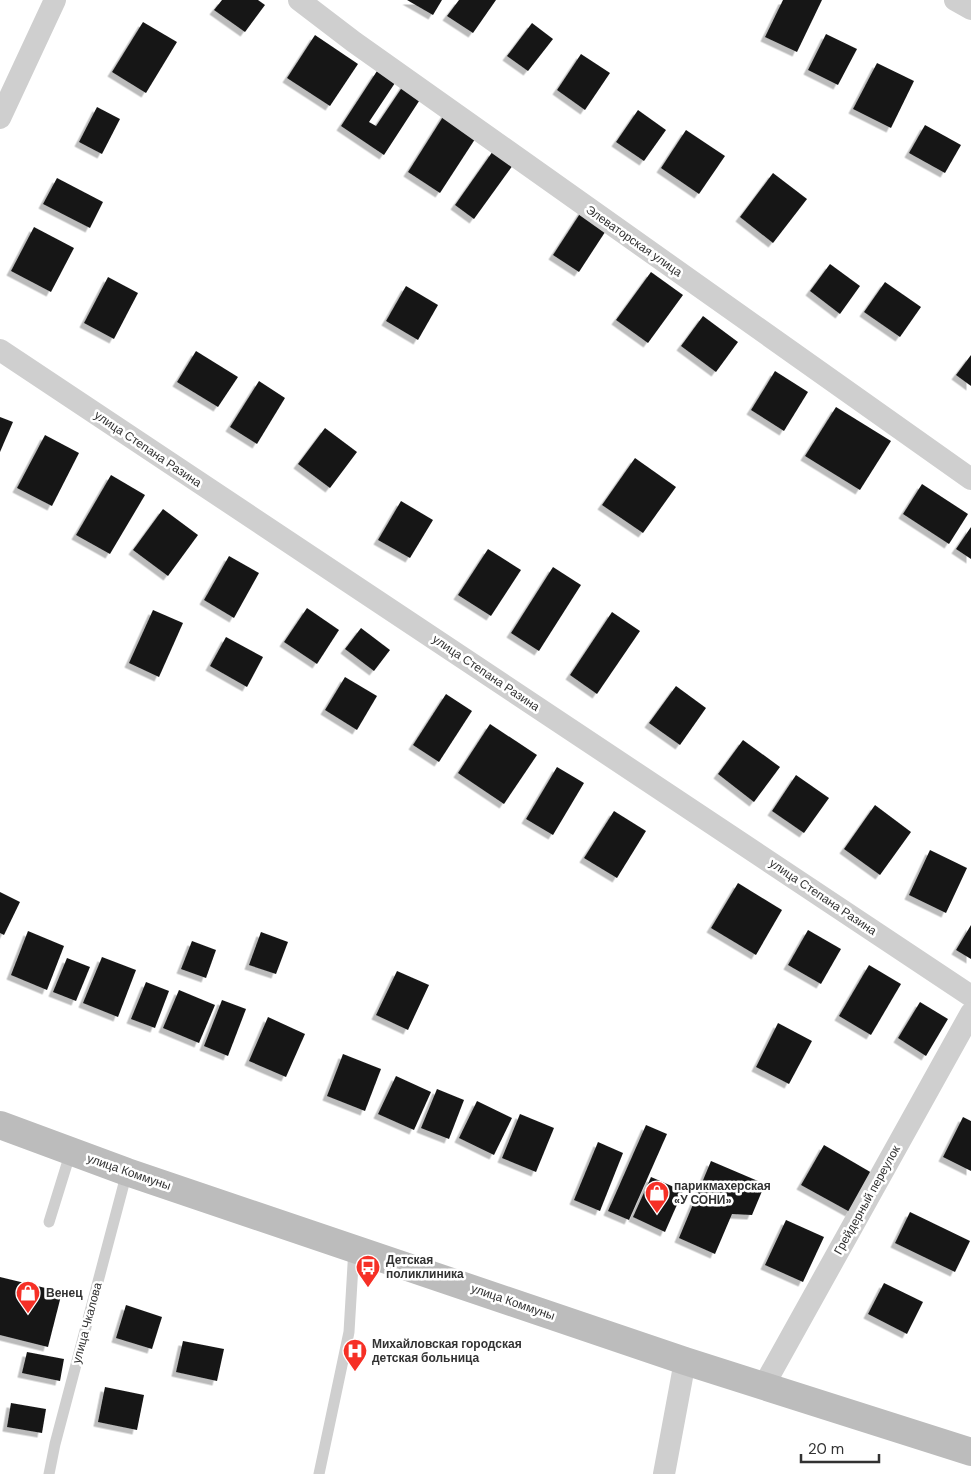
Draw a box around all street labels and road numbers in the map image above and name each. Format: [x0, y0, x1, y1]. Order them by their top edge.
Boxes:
street label: Элеваторская улица [583, 202, 686, 280]
street label: улица Степана Разина [91, 407, 205, 491]
street label: улица Степана Разина [429, 631, 543, 715]
street label: улица Степана Разина [766, 855, 880, 939]
street label: Грейдерный переулок [830, 1142, 904, 1257]
street label: улица Коммуны [85, 1150, 173, 1194]
street label: улица Чкалова [69, 1280, 106, 1365]
street label: улица Коммуны [469, 1280, 557, 1324]

